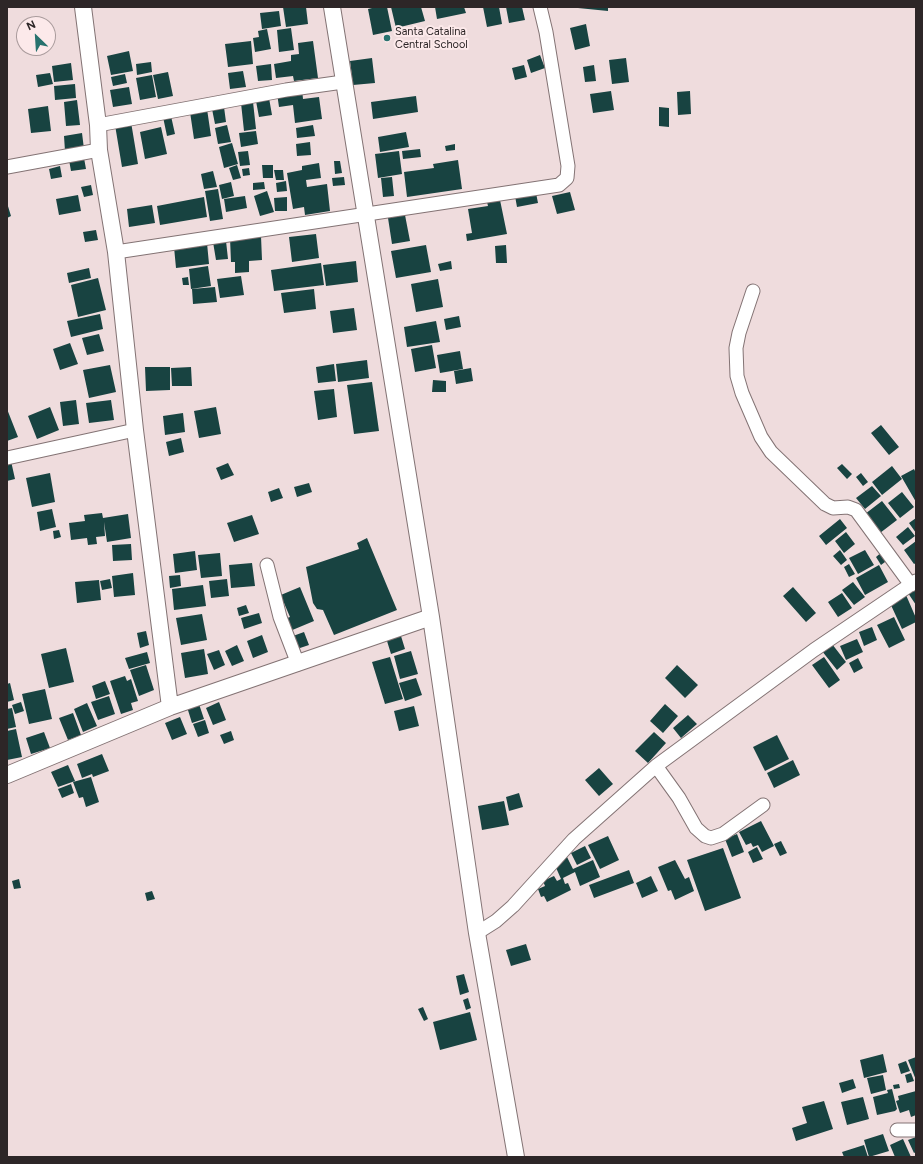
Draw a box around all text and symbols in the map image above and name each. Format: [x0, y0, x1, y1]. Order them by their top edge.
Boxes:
north arrow [16, 16, 56, 56]
text: N [25, 18, 38, 33]
place label: Santa Catalina Central School [395, 25, 468, 51]
marker: Santa Catalina Central School [382, 33, 392, 43]

